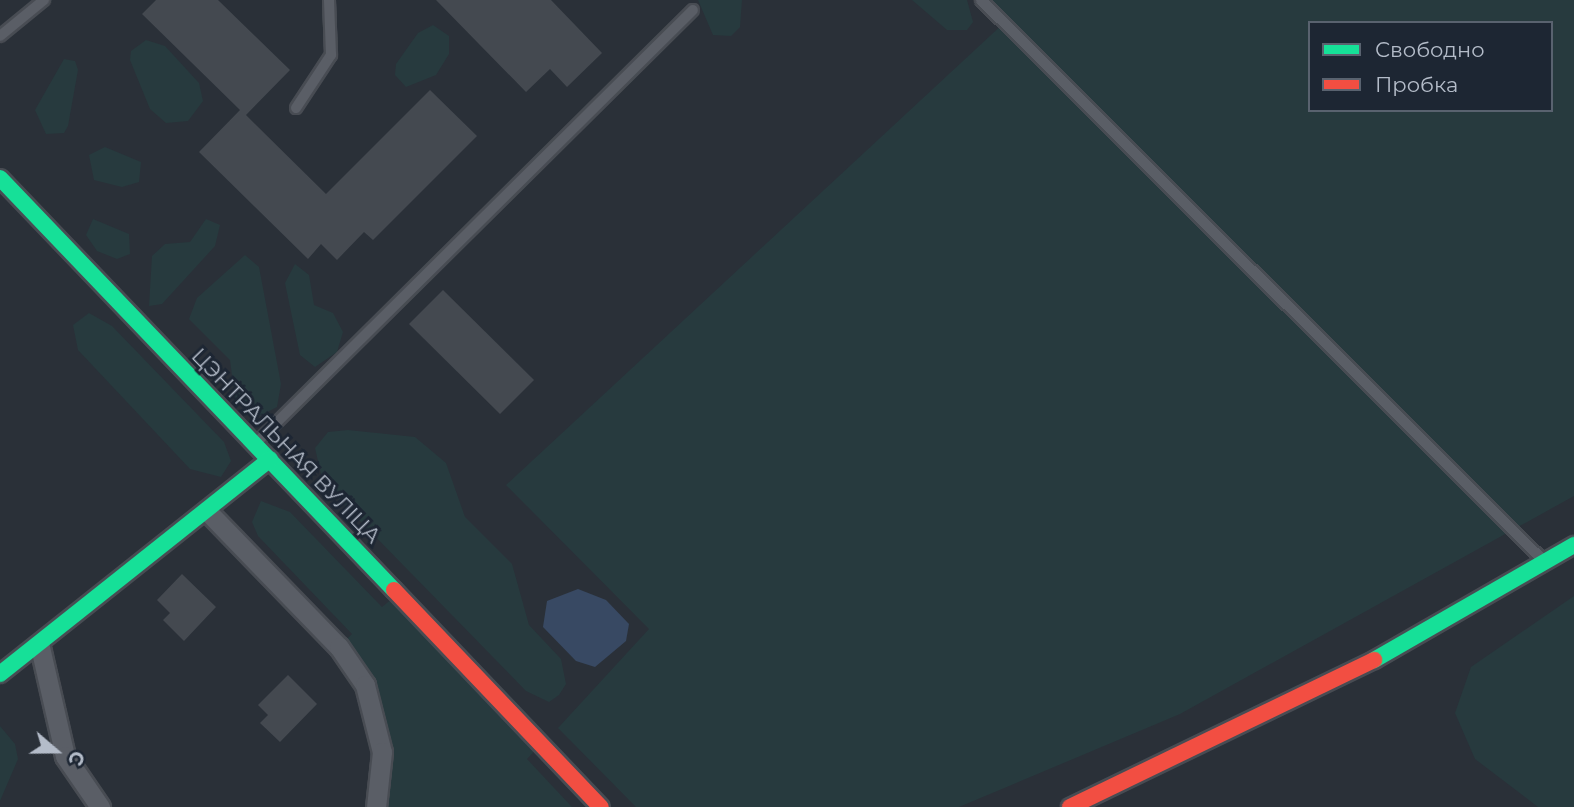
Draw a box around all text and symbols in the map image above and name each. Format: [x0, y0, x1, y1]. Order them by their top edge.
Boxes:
legend [1308, 21, 1553, 112]
text: Свободно [1375, 37, 1485, 62]
text: Пробка [1375, 72, 1458, 97]
street label: ЦЭНТРАЛЬНАЯ ВУЛІЦА [186, 343, 386, 549]
north arrow [21, 716, 91, 786]
text: С [63, 748, 89, 769]

